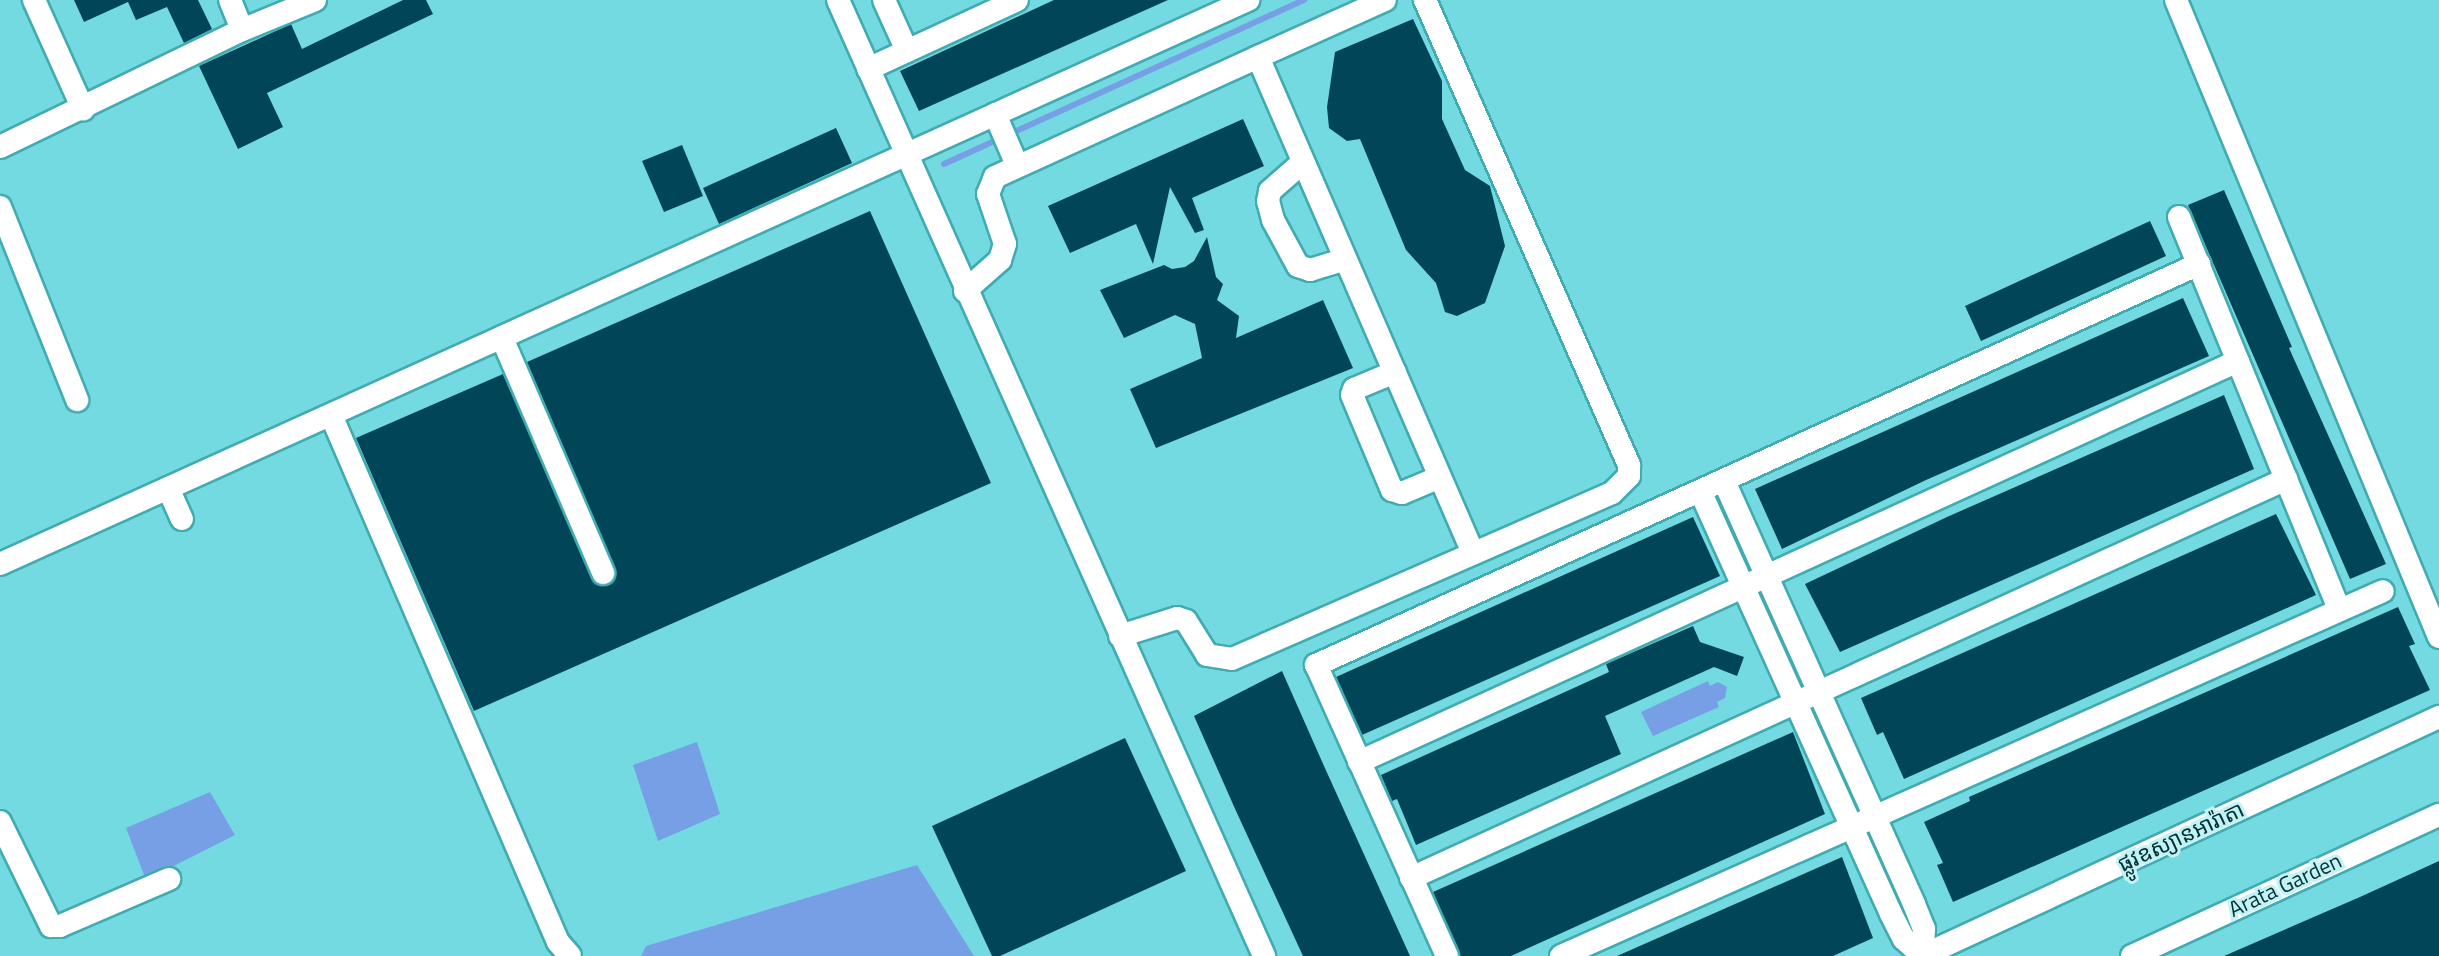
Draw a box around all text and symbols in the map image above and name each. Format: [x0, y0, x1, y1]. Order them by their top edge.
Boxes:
street label: ផ្លូវឧស្យានអារ៉ាតា [2114, 796, 2248, 878]
street label: Arata Garden [2224, 847, 2346, 923]

